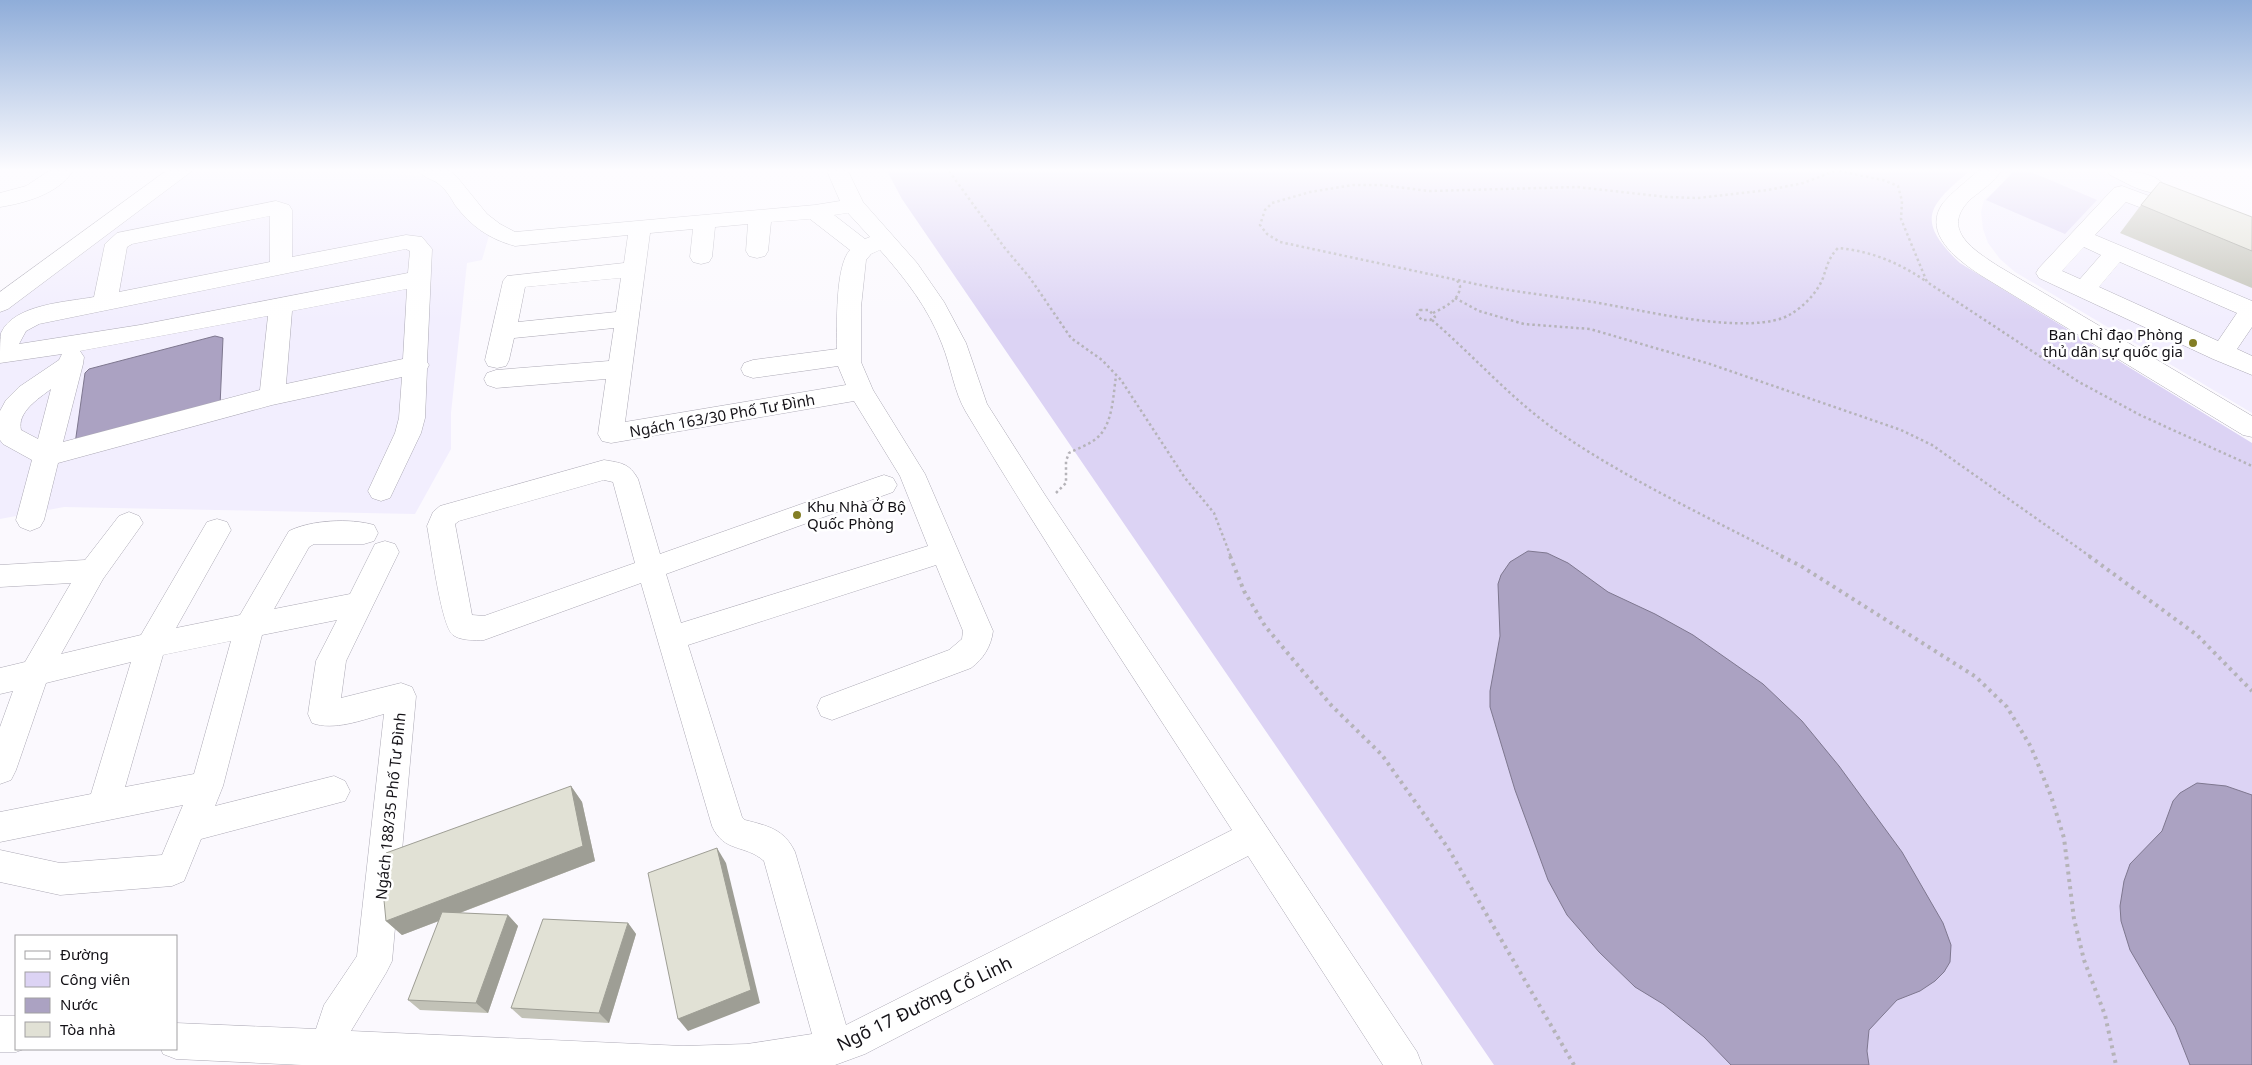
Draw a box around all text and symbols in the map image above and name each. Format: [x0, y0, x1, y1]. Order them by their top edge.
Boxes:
place label: Ban Chỉ đạo Phòng thủ dân sự quốc gia [2043, 324, 2183, 361]
marker: Ban Chỉ đạo Phòng thủ dân sự quốc gia [2187, 337, 2199, 349]
street label: Ngách 163/30 Phố Tư Đình [628, 389, 816, 441]
place label: Khu Nhà Ở Bộ Quốc Phòng [807, 496, 906, 533]
marker: Khu Nhà Ở Bộ Quốc Phòng [791, 509, 803, 521]
street label: Ngách 188/35 Phố Tư Đình [370, 711, 410, 901]
legend [15, 935, 178, 1050]
text: Đường [60, 944, 109, 964]
street label: Ngõ 17 Đường Cổ Linh [832, 950, 1016, 1056]
text: Công viên [60, 969, 130, 989]
text: Nước [60, 994, 98, 1014]
text: Tòa nhà [60, 1019, 116, 1039]

